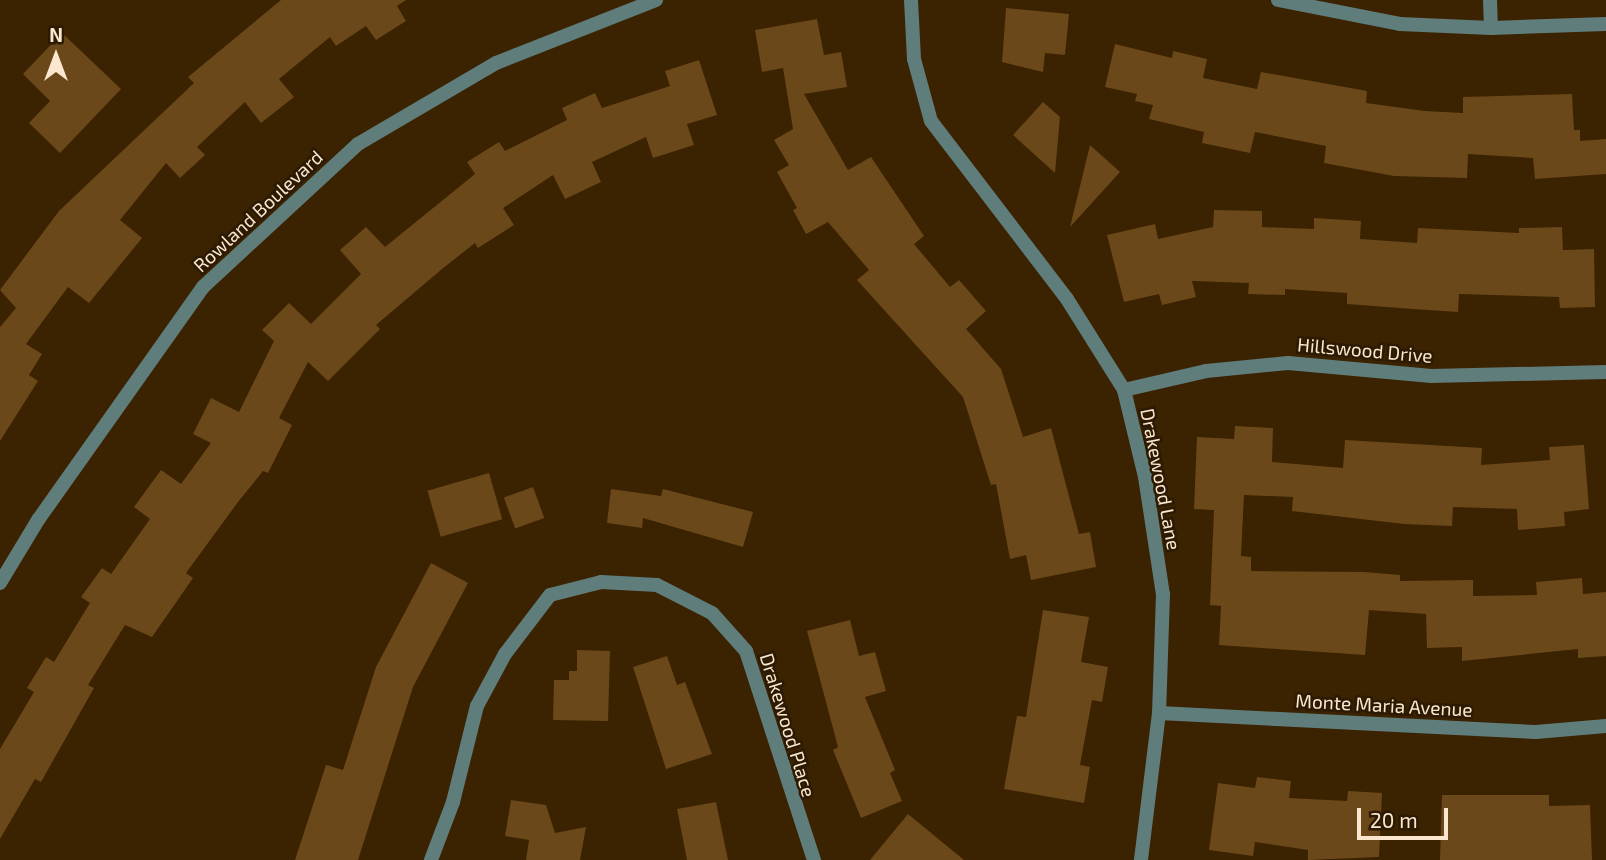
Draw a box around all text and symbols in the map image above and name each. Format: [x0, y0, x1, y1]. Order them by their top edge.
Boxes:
north arrow [21, 21, 91, 91]
text: N [49, 23, 63, 46]
street label: Rowland Boulevard [189, 145, 327, 277]
street label: Hillswood Drive [1296, 333, 1434, 367]
street label: Drakewood Lane [1136, 406, 1186, 552]
street label: Drakewood Place [755, 650, 821, 800]
street label: Monte Maria Avenue [1295, 689, 1473, 721]
scale bar [1361, 794, 1452, 838]
text: 20 m [1370, 807, 1418, 832]

